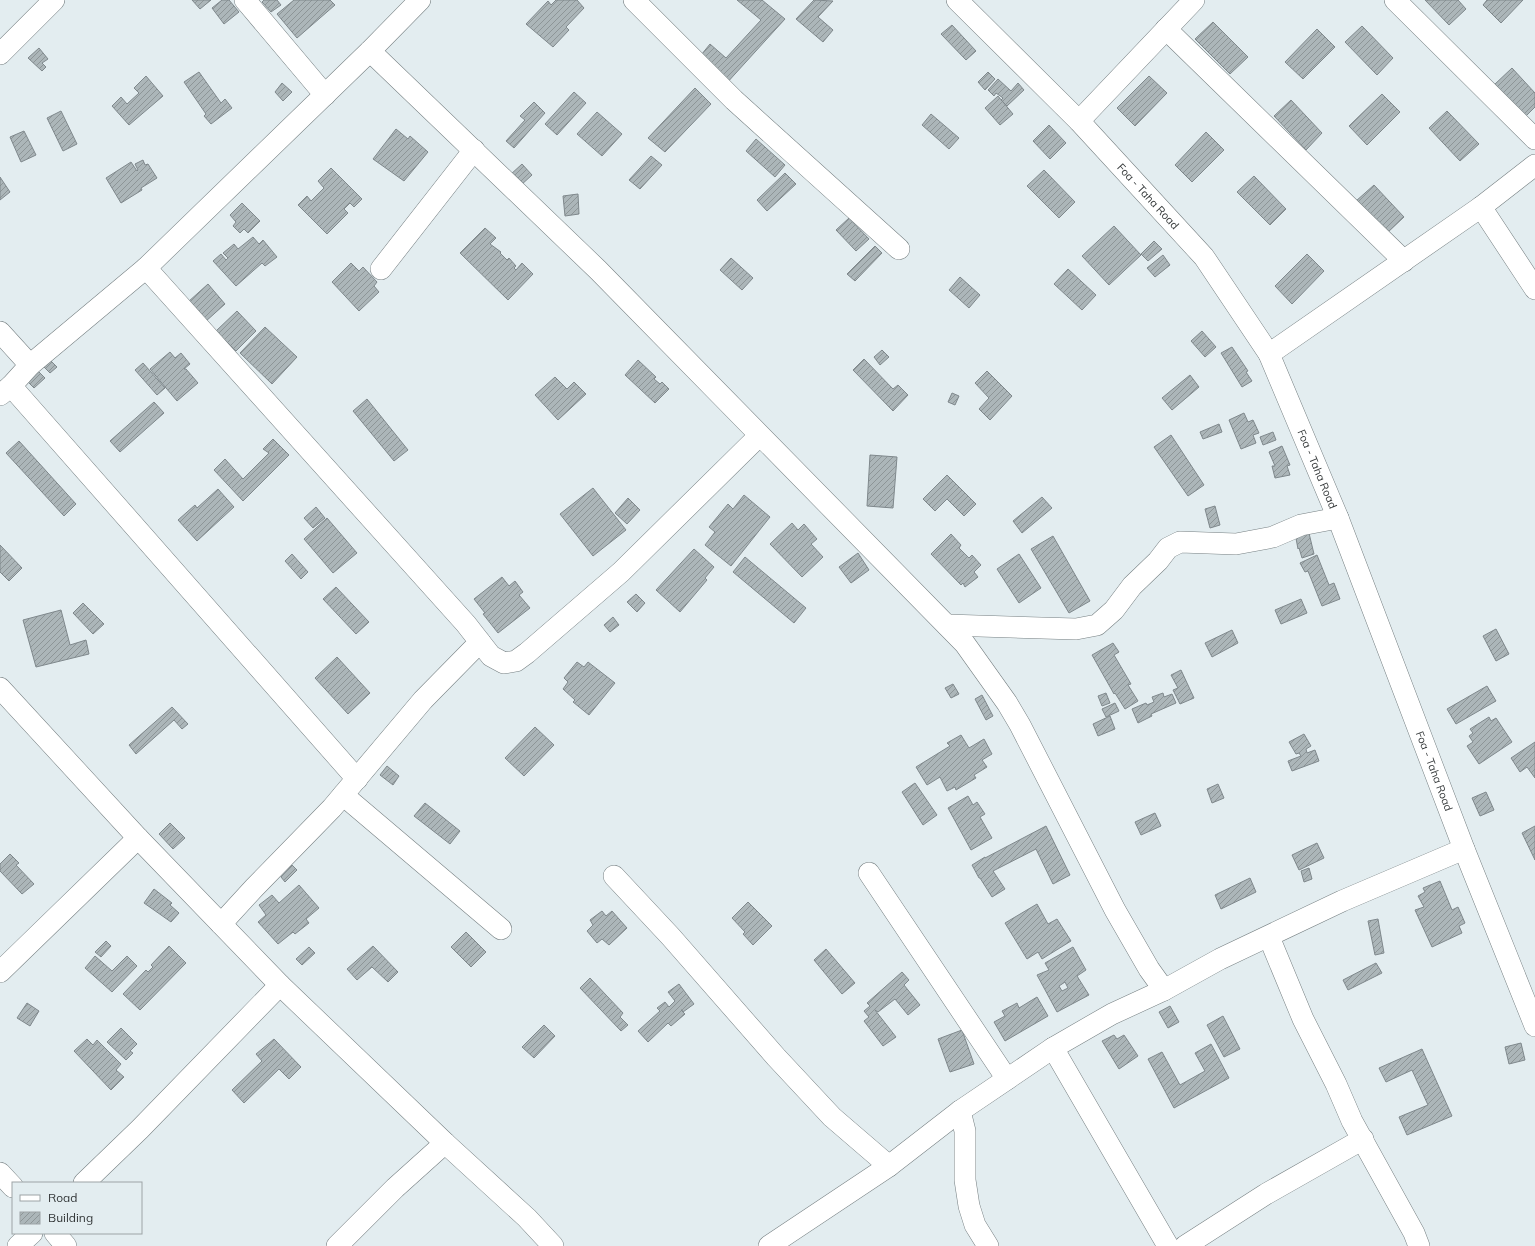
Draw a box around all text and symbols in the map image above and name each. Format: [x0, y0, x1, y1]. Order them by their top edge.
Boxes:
street label: Foa - Taha Road [1114, 160, 1182, 232]
street label: Foa - Taha Road [1294, 427, 1340, 511]
street label: Foa - Taha Road [1413, 729, 1456, 813]
legend [12, 1182, 142, 1234]
text: Road [48, 1190, 77, 1205]
text: Building [48, 1210, 93, 1225]

